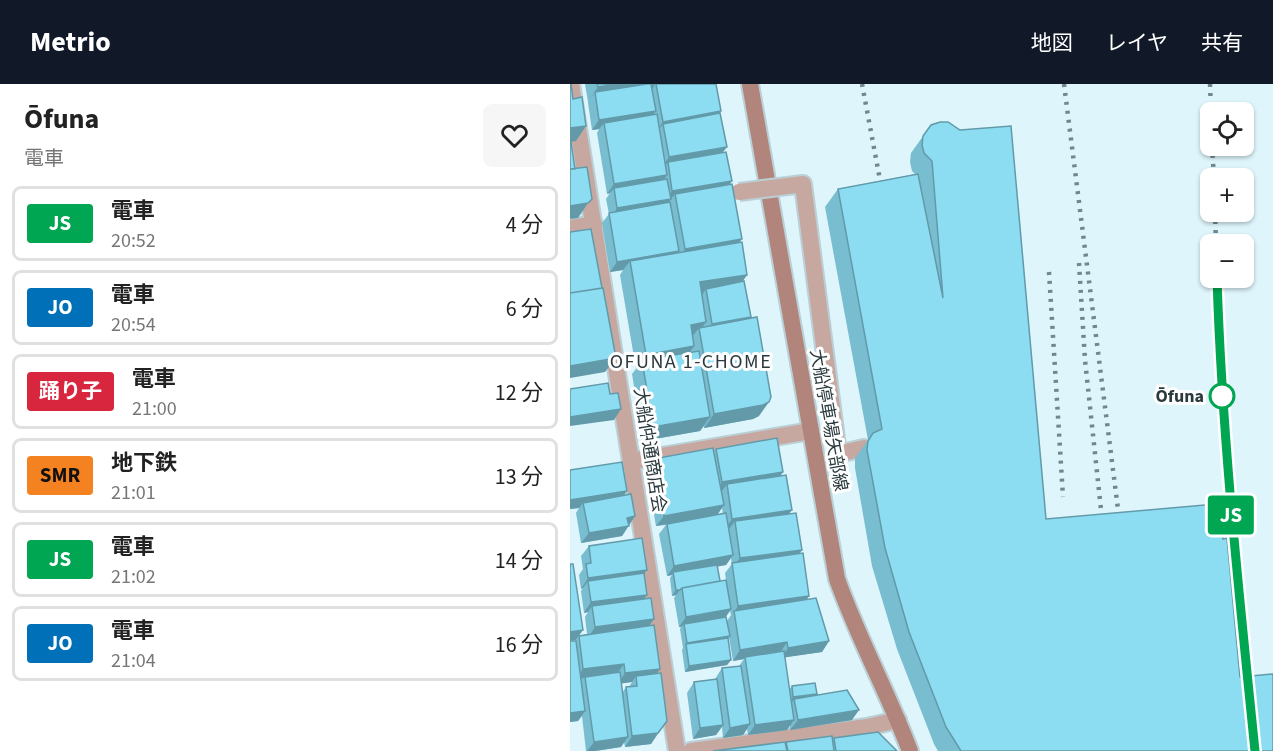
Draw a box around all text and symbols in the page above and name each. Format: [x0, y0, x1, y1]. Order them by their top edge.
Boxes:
text: Metrio [30, 22, 111, 62]
text: 地図 [1031, 28, 1073, 58]
text: レイヤ [1106, 28, 1168, 58]
text: 共有 [1201, 28, 1243, 58]
text: Ōfuna [24, 99, 99, 139]
map controls [1200, 102, 1254, 288]
button: locate [1200, 102, 1254, 156]
button: heart [483, 104, 546, 167]
text: 電車 [24, 145, 64, 173]
button: + [1200, 168, 1254, 222]
text: 電車 [111, 195, 155, 227]
text: JS [49, 208, 71, 238]
text: 4 分 [506, 209, 543, 241]
text: 20:52 [111, 227, 156, 255]
button: − [1200, 234, 1254, 288]
text: 電車 [111, 279, 155, 311]
text: JO [47, 292, 73, 322]
text: 6 分 [506, 293, 543, 325]
text: 20:54 [111, 311, 156, 339]
street label: 大船停車場矢部線 [804, 347, 853, 493]
district label: OFUNA 1-CHOME [610, 348, 772, 376]
text: 電車 [132, 363, 176, 395]
text: 踊り子 [39, 376, 102, 406]
text: 12 分 [495, 377, 543, 409]
marker: Ōfuna [1209, 383, 1235, 409]
place label: Ōfuna [1156, 384, 1204, 409]
street label: 大船仲通商店会 [627, 386, 672, 514]
text: 21:00 [132, 395, 177, 423]
text: 地下鉄 [111, 447, 177, 479]
text: SMR [40, 460, 80, 490]
text: 13 分 [495, 461, 543, 493]
text: 21:01 [111, 479, 156, 507]
line badge: JS [1204, 496, 1258, 534]
text: JS [1220, 500, 1242, 530]
text: 電車 [111, 531, 155, 563]
text: JS [49, 544, 71, 574]
text: 14 分 [495, 545, 543, 577]
text: 21:02 [111, 563, 156, 591]
text: 電車 [111, 615, 155, 647]
text: JO [47, 628, 73, 658]
text: 16 分 [495, 629, 543, 661]
text: 21:04 [111, 647, 156, 675]

